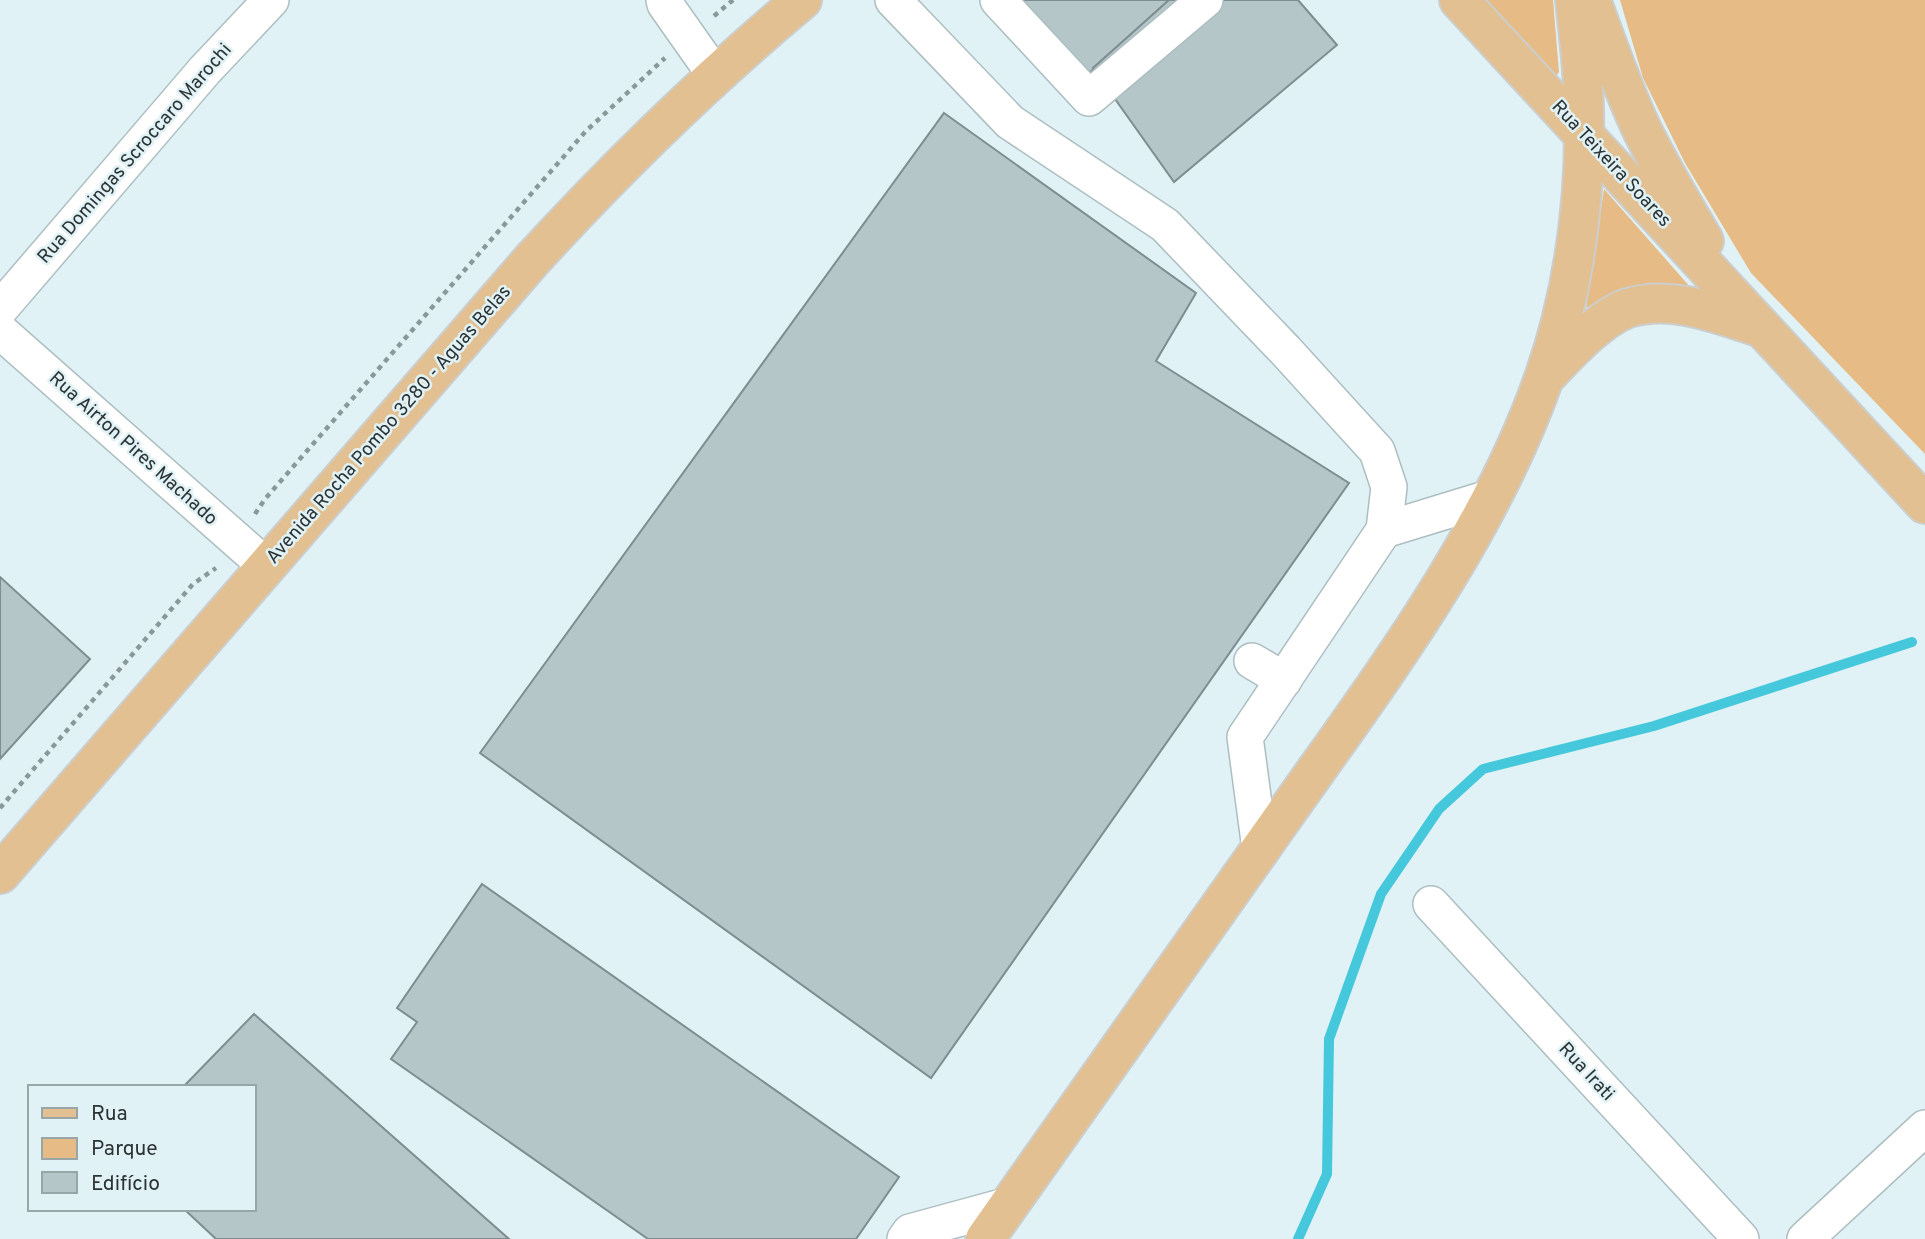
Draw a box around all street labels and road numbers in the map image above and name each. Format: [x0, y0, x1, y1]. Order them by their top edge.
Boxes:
street label: Rua Domingas Scroccaro Marochi [33, 39, 237, 269]
street label: Rua Teixeira Soares [1546, 95, 1676, 233]
street label: Avenida Rocha Pombo 3280 - Aguas Belas [261, 281, 517, 569]
street label: Rua Airton Pires Machado [44, 367, 222, 531]
street label: Rua Irati [1553, 1038, 1619, 1106]

